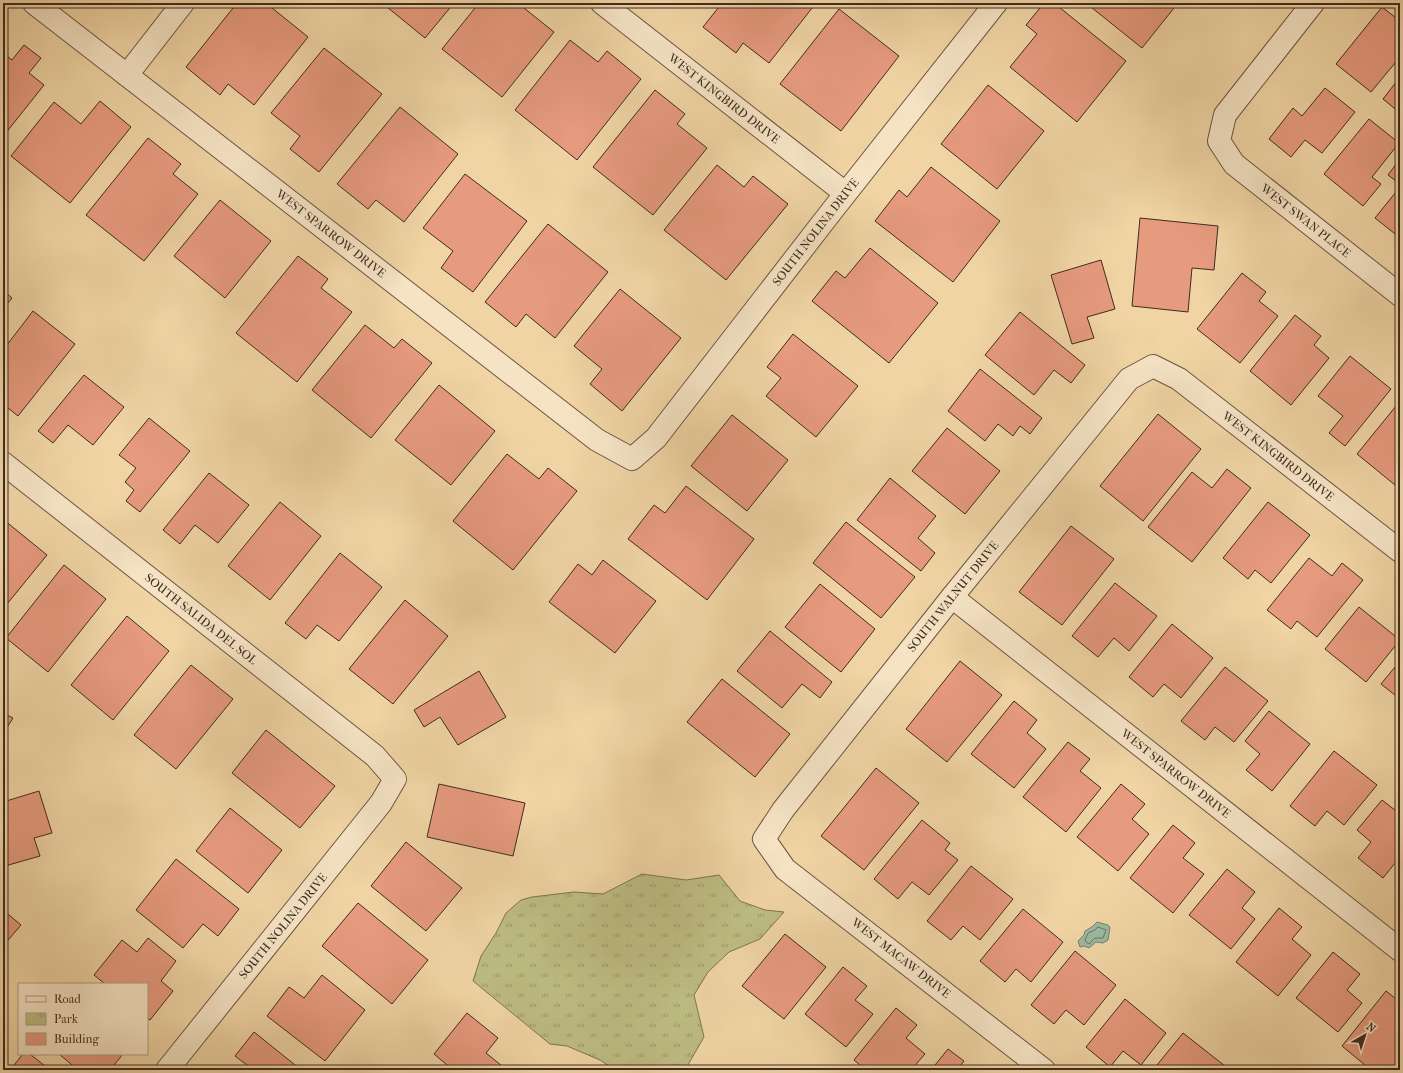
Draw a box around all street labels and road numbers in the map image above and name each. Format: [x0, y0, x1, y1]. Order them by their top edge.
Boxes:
street label: WEST KINGBIRD DRIVE [665, 50, 783, 146]
street label: SOUTH NOLINA DRIVE [770, 176, 862, 288]
street label: WEST SWAN PLACE [1257, 180, 1353, 260]
street label: WEST SPARROW DRIVE [273, 186, 389, 280]
street label: WEST KINGBIRD DRIVE [1219, 408, 1337, 504]
street label: SOUTH WALNUT DRIVE [904, 538, 1001, 655]
street label: SOUTH SALIDA DEL SOL [142, 570, 261, 668]
street label: WEST SPARROW DRIVE [1118, 725, 1233, 821]
street label: SOUTH NOLINA DRIVE [236, 870, 330, 982]
street label: WEST MACAW DRIVE [848, 914, 953, 1001]

